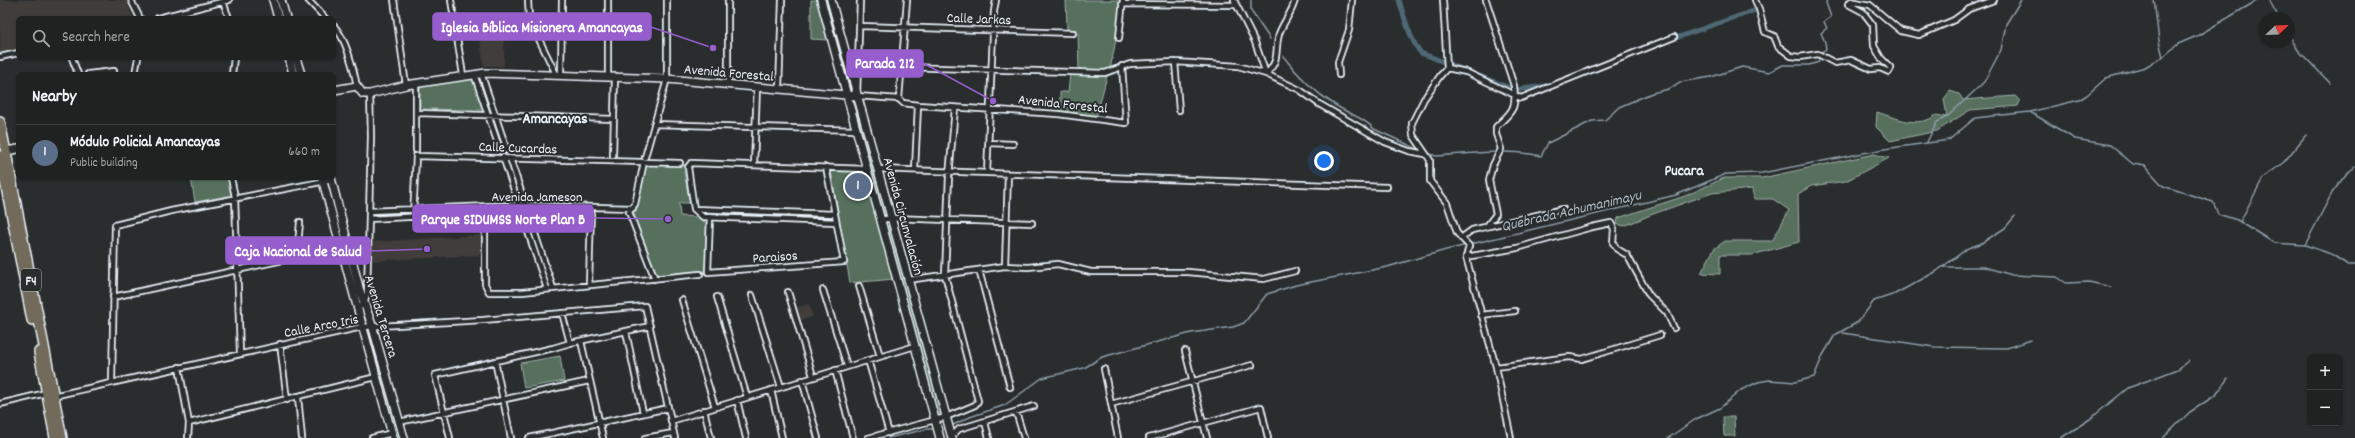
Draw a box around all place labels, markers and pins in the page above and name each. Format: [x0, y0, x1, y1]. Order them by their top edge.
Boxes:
callout: Iglesia Bíblica Misionera Amancayas [433, 13, 651, 40]
callout: Parada 212 [847, 50, 923, 77]
pin: 1 [845, 171, 871, 201]
callout: Parque SIDUMSS Norte Plan B [413, 205, 593, 232]
callout: Caja Nacional de Salud [226, 237, 370, 264]

